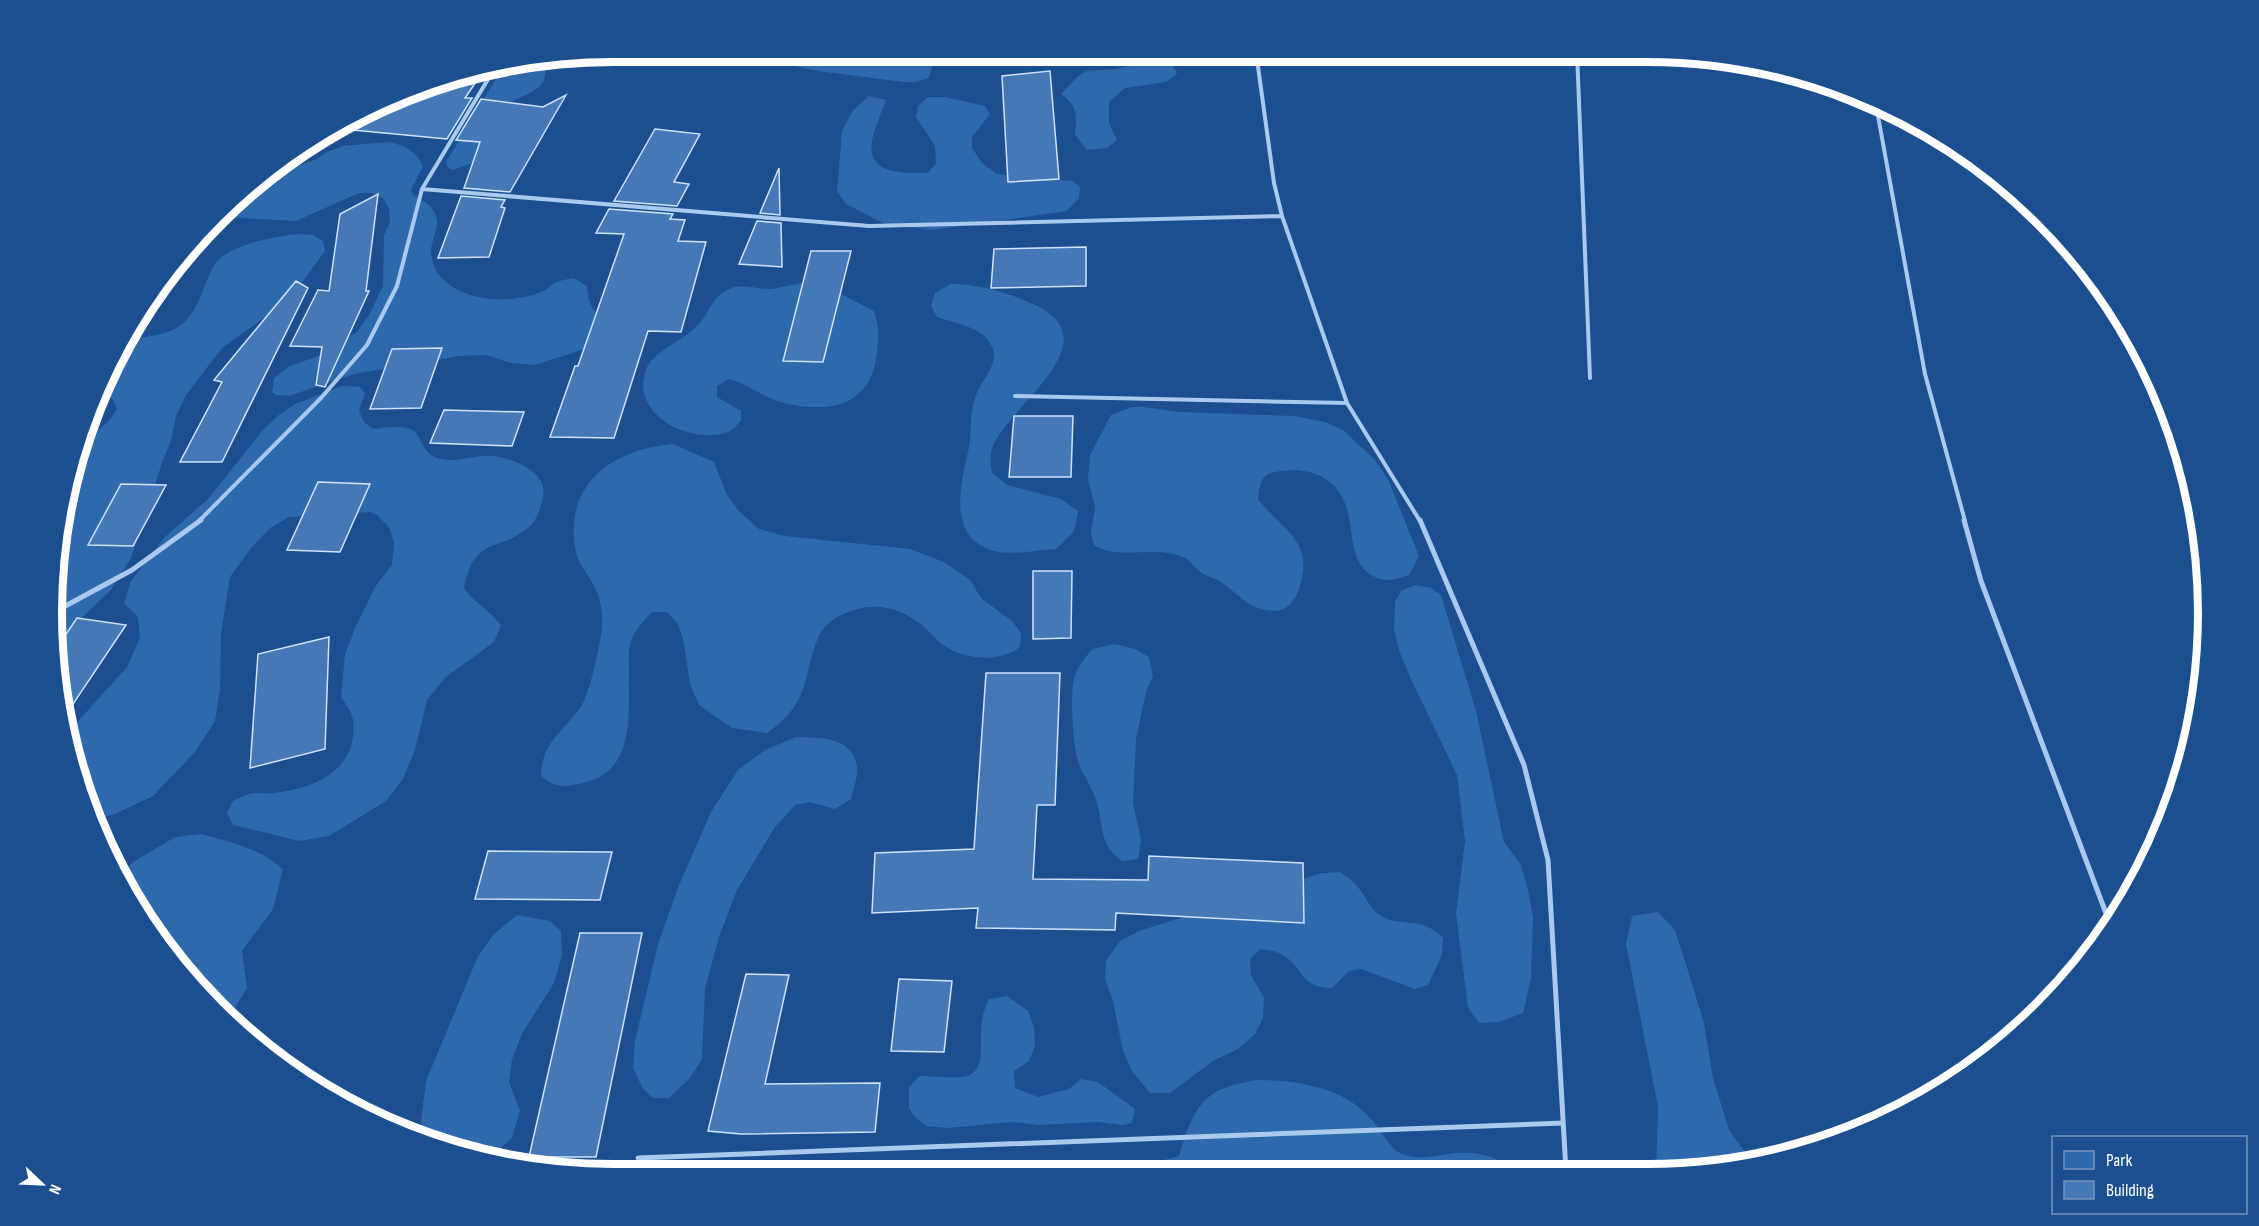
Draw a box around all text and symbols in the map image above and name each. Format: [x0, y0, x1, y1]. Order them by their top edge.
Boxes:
legend [2052, 1136, 2247, 1214]
text: Park [2106, 1150, 2132, 1171]
north arrow [12, 1154, 72, 1214]
text: Building [2106, 1180, 2154, 1201]
text: N [44, 1182, 65, 1197]

